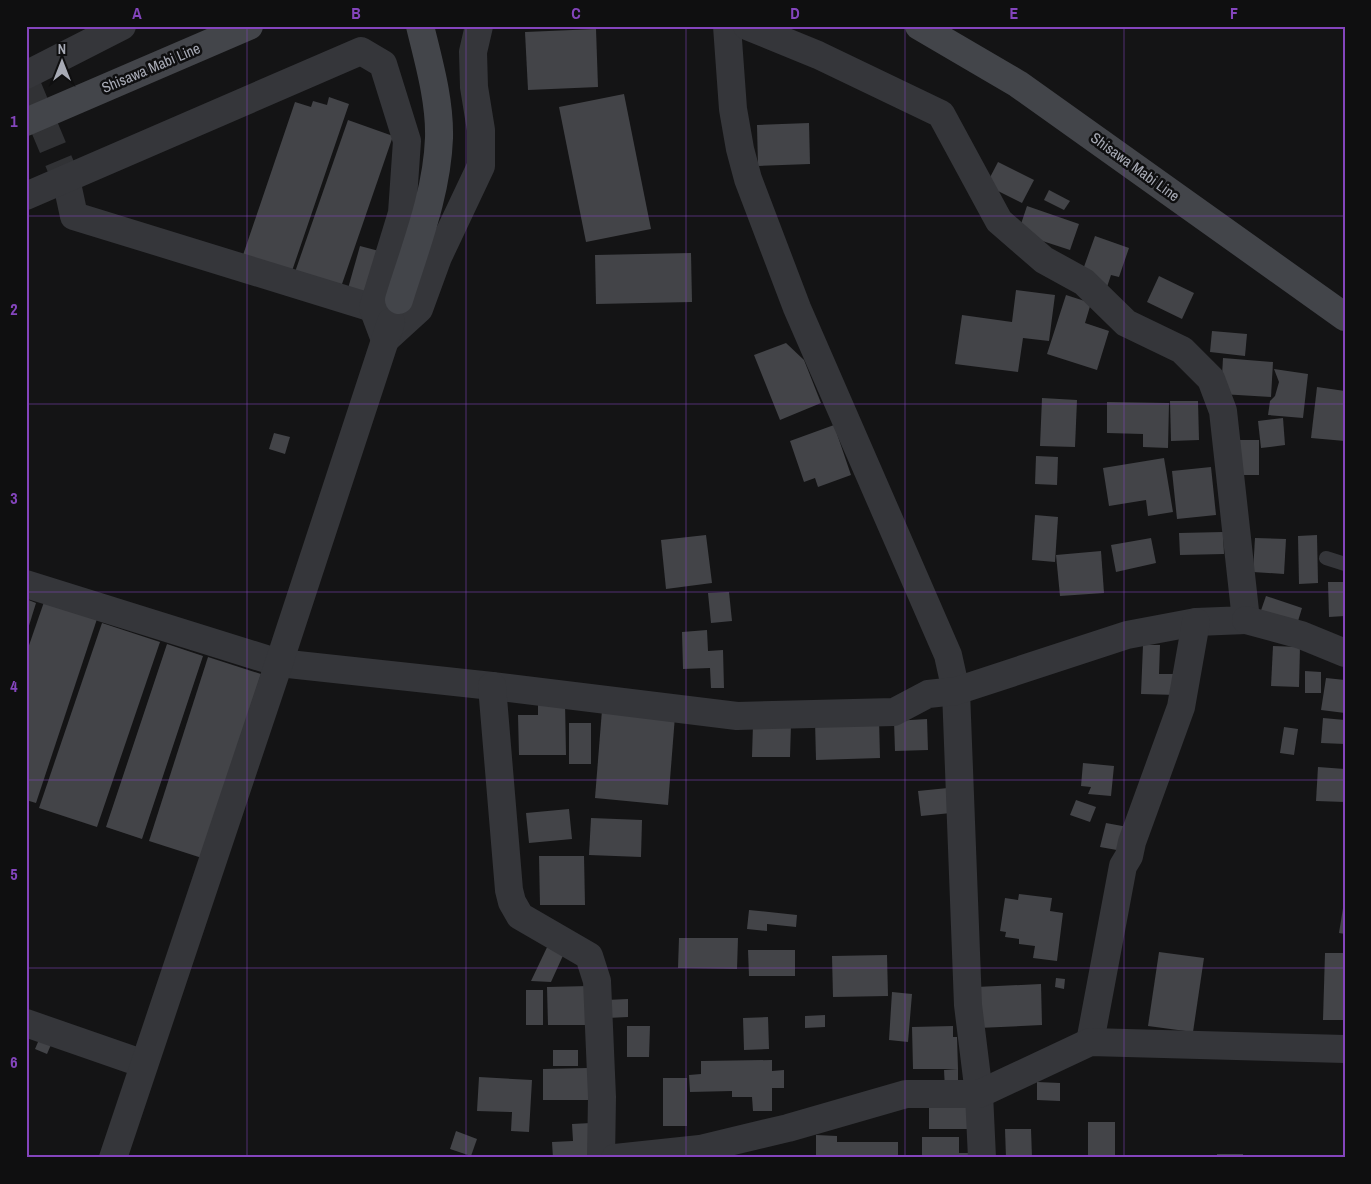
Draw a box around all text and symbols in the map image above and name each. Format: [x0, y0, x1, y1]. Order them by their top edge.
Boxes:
text: A [132, 2, 142, 24]
text: B [351, 2, 361, 24]
text: C [571, 2, 581, 24]
text: D [790, 2, 800, 24]
text: E [1010, 2, 1019, 24]
text: F [1230, 2, 1238, 24]
street label: Shisawa Mabi Line [98, 37, 204, 98]
north arrow [38, 38, 88, 88]
text: N [58, 40, 66, 58]
text: 1 [10, 110, 18, 132]
street label: Shisawa Mabi Line [1087, 127, 1184, 206]
text: 2 [10, 298, 18, 320]
text: 3 [10, 487, 18, 509]
text: 4 [10, 675, 18, 697]
text: 5 [10, 863, 18, 885]
text: 6 [10, 1051, 18, 1073]

